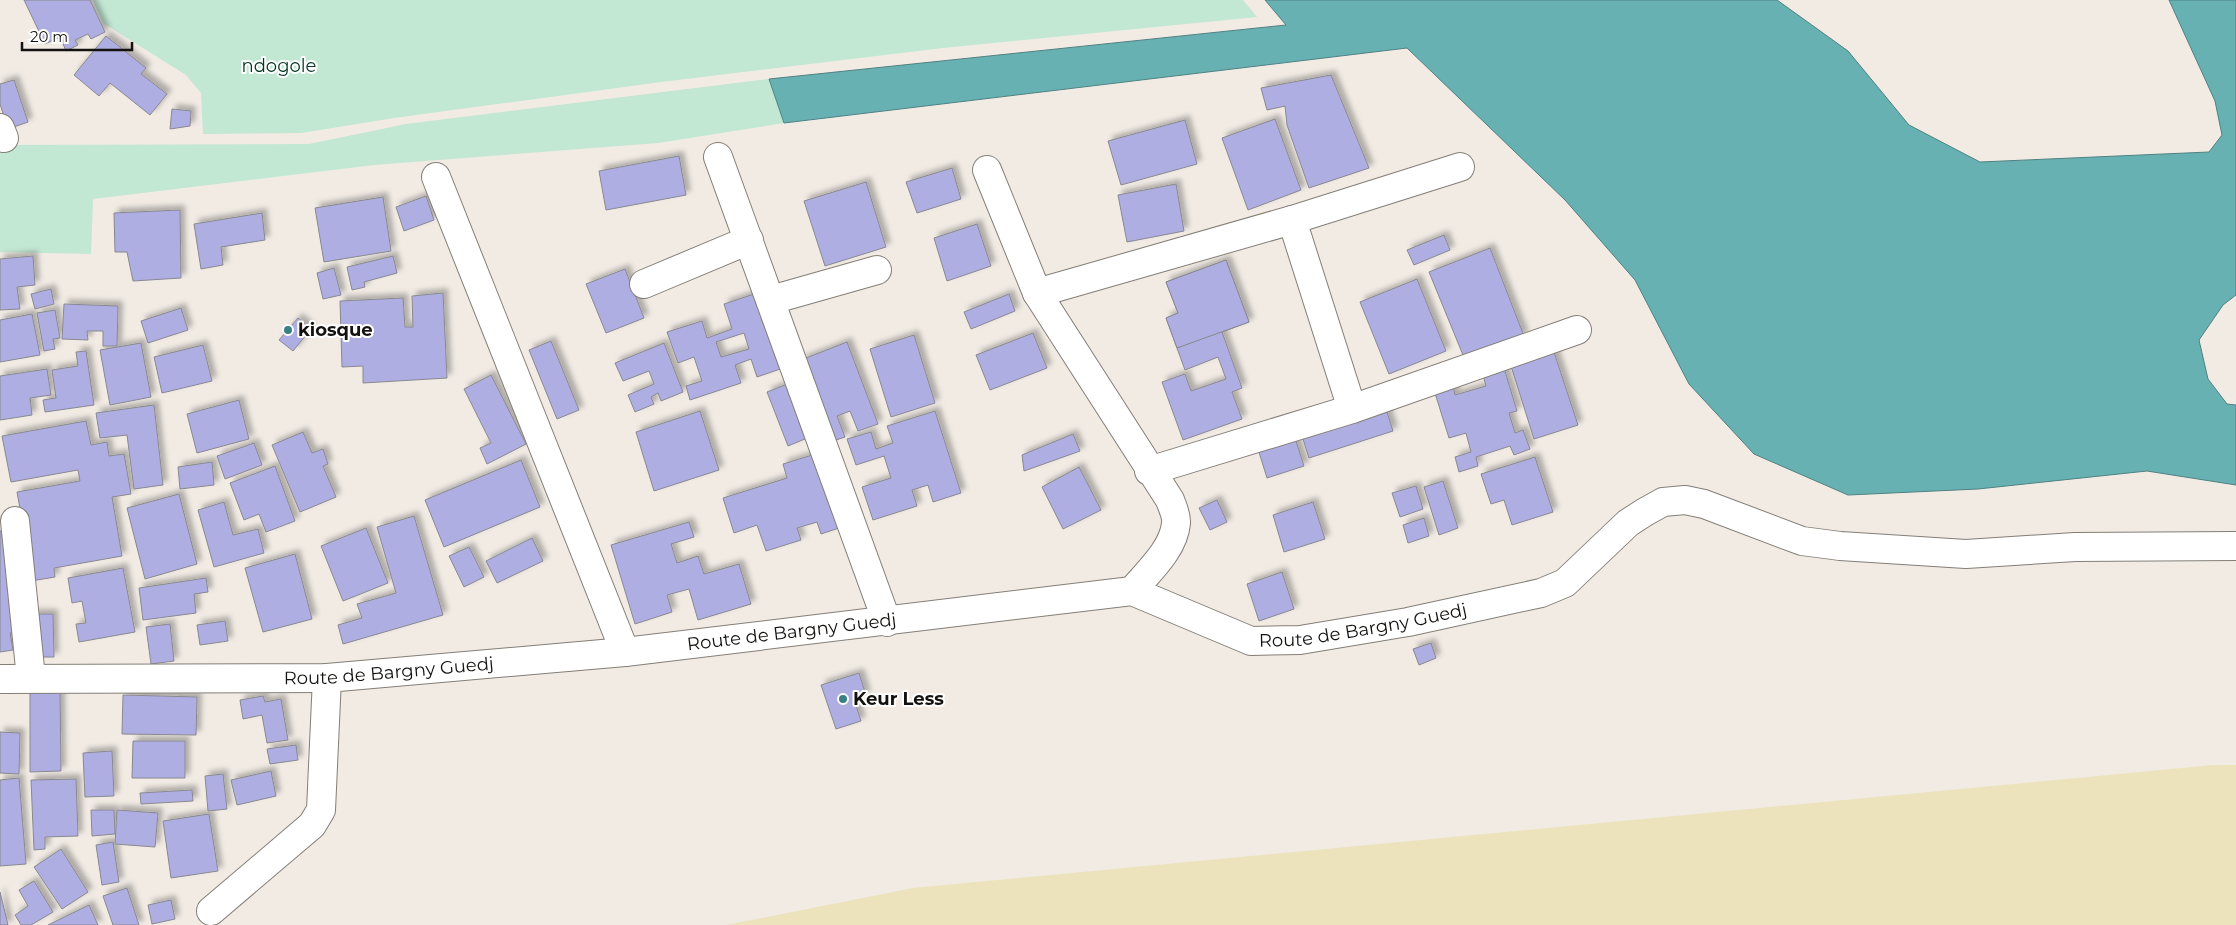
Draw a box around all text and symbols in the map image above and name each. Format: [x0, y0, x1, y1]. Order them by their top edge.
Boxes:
scale bar [22, 20, 132, 52]
text: 20 m [30, 27, 68, 46]
park label: ndogole [242, 55, 317, 77]
place label: kiosque [298, 319, 373, 341]
marker: kiosque [282, 324, 294, 336]
street label: Route de Bargny Guedj [1259, 598, 1469, 652]
street label: Route de Bargny Guedj [686, 608, 898, 655]
street label: Route de Bargny Guedj [284, 652, 495, 689]
place label: Keur Less [853, 688, 944, 710]
marker: Keur Less [837, 693, 849, 705]

